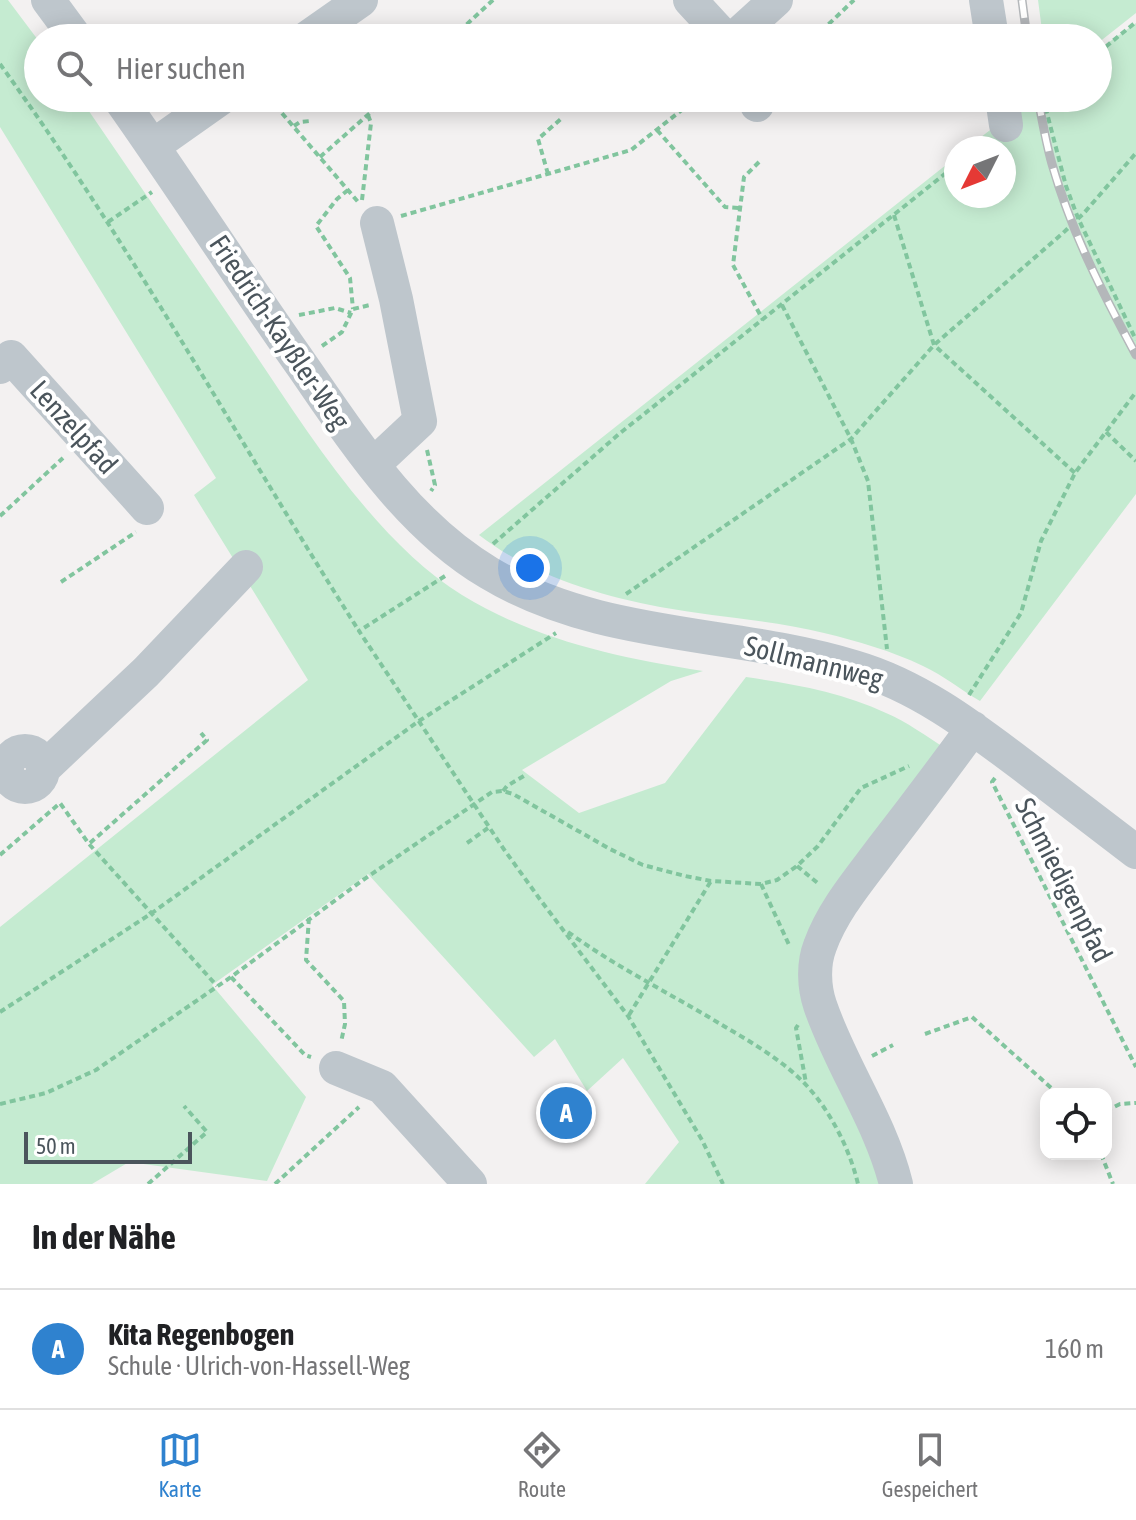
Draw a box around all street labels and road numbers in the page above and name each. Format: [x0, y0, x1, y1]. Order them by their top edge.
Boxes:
street label: Friedrich-Kayßler-Weg [203, 229, 357, 435]
street label: Lenzelpfad [24, 374, 124, 480]
street label: Sollmannweg [742, 629, 886, 695]
street label: Schmiedigenpfad [1009, 793, 1119, 967]

